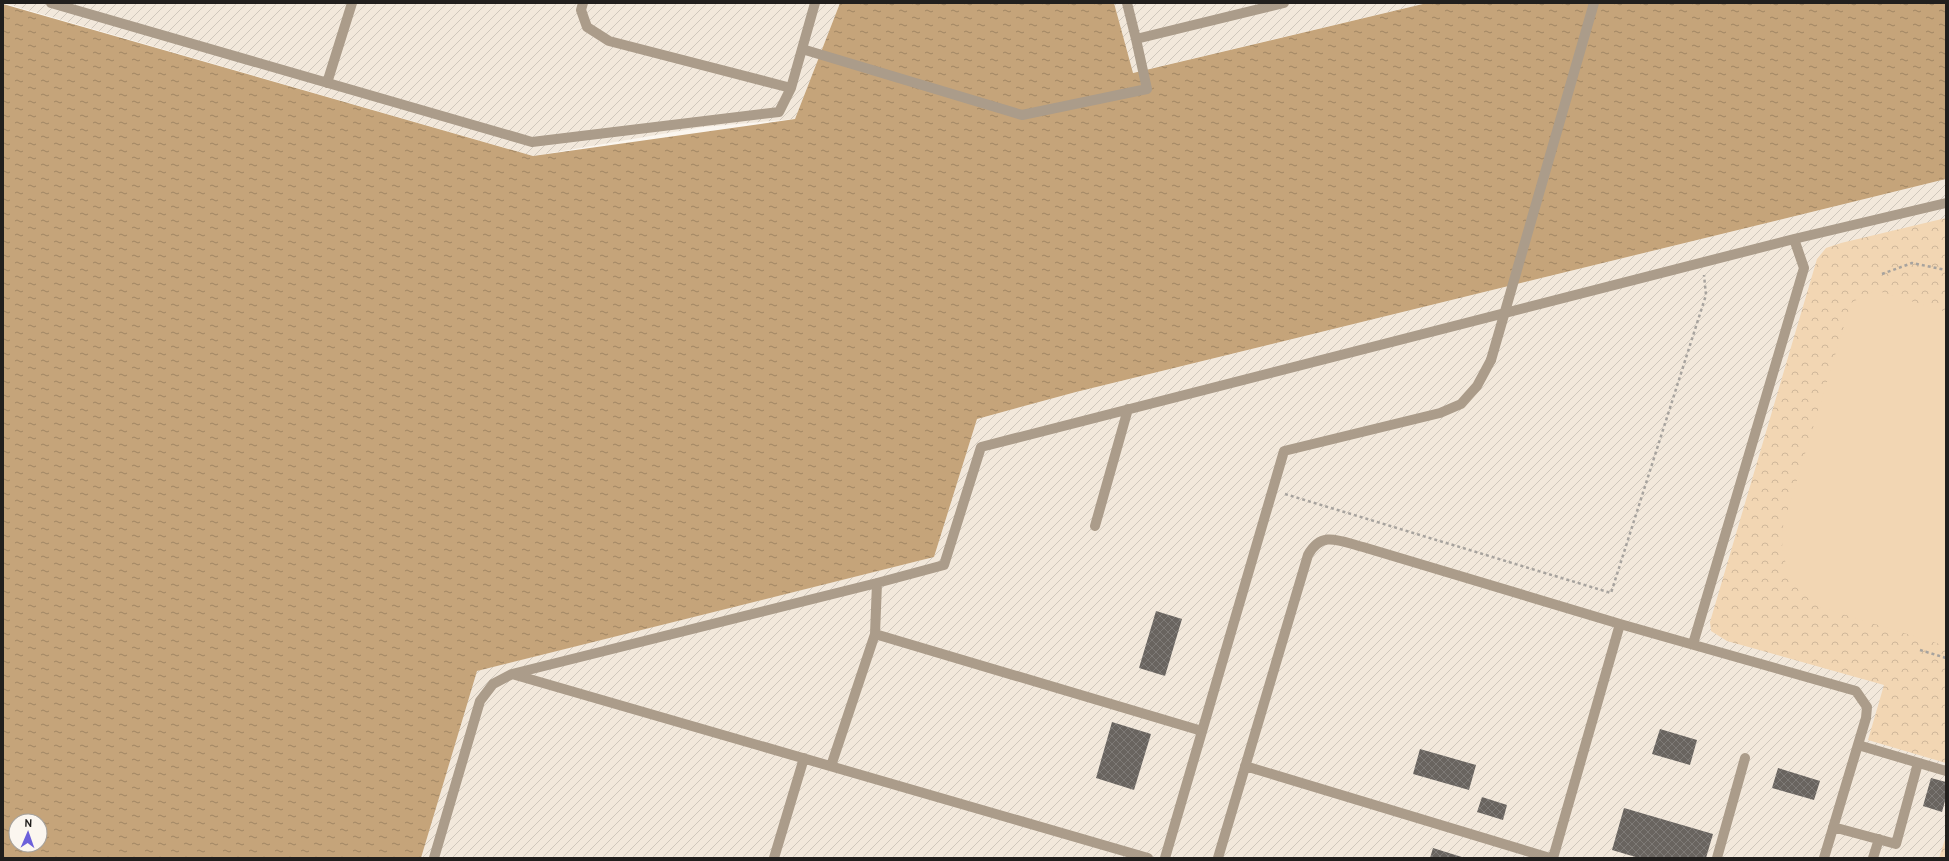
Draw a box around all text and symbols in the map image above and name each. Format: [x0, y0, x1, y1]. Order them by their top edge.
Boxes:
north arrow [8, 813, 48, 853]
text: N [24, 817, 33, 831]

